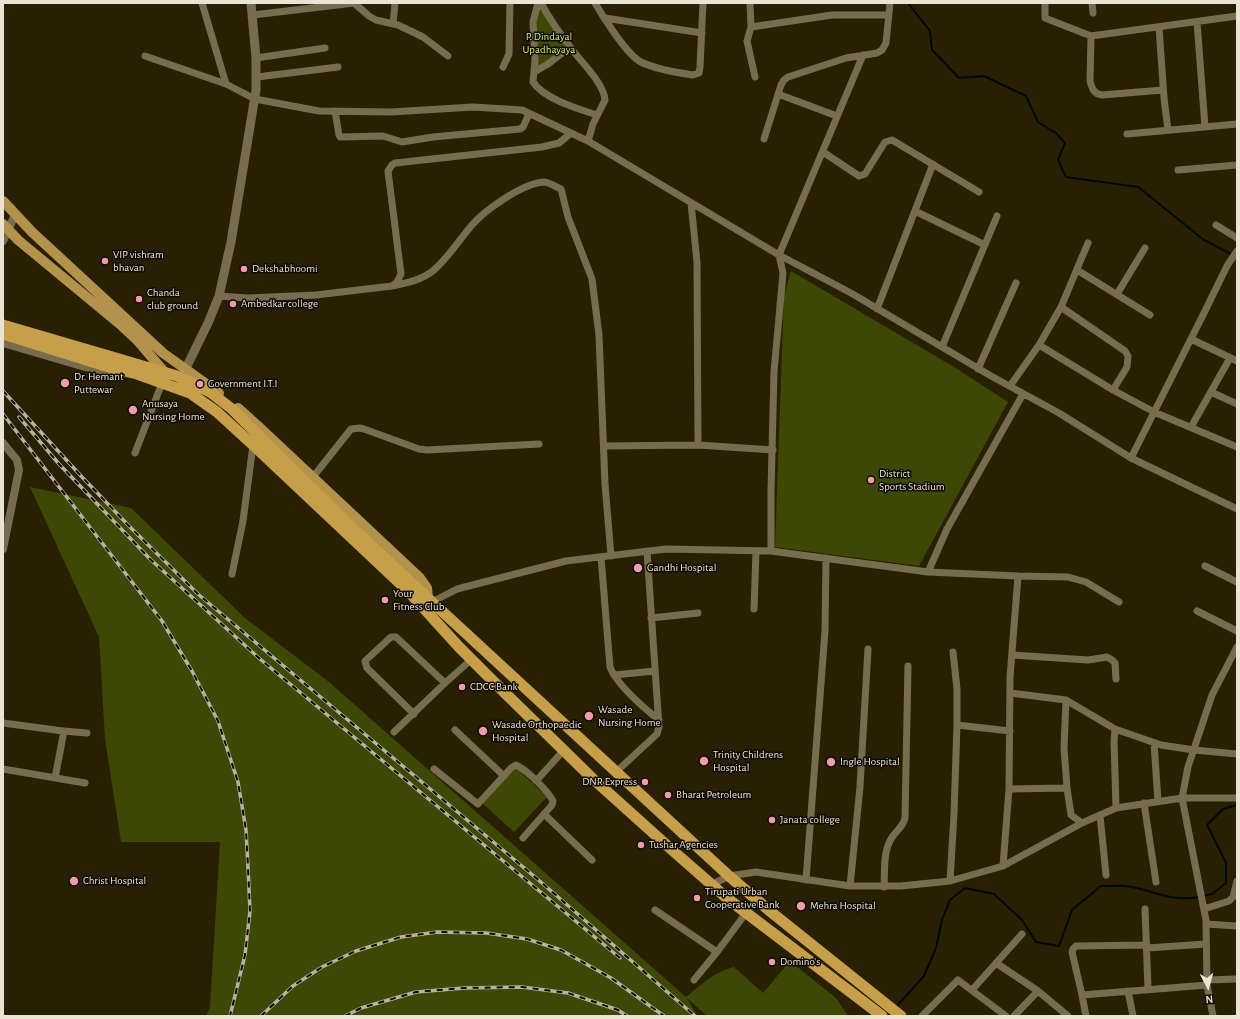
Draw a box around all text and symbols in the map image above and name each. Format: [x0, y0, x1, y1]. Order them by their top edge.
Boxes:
park label: P. Dindayal Upadhayaya [523, 30, 575, 56]
place label: VIP vishram bhavan [113, 248, 164, 274]
marker: VIP vishram bhavan [100, 256, 110, 266]
place label: Dekshabhoomi [252, 262, 318, 276]
marker: Dekshabhoomi [239, 264, 249, 274]
place label: Chanda club ground [147, 286, 198, 312]
marker: Chanda club ground [134, 294, 144, 304]
place label: Ambedkar college [241, 297, 318, 311]
marker: Ambedkar college [228, 299, 238, 309]
place label: Dr. Hemant Puttewar [74, 370, 123, 396]
marker: Dr. Hemant Puttewar [59, 377, 71, 389]
place label: Government I.T.I [208, 377, 277, 391]
marker: Government I.T.I [195, 379, 205, 389]
place label: Anusaya Nursing Home [142, 397, 205, 423]
marker: Anusaya Nursing Home [127, 404, 139, 416]
place label: District Sports Stadium [879, 467, 944, 493]
marker: District Sports Stadium [866, 475, 876, 485]
place label: Gandhi Hospital [647, 561, 716, 575]
marker: Gandhi Hospital [632, 562, 644, 574]
place label: Your Fitness Club [393, 587, 444, 613]
marker: Your Fitness Club [380, 595, 390, 605]
place label: CDCC Bank [470, 680, 518, 694]
marker: CDCC Bank [457, 682, 467, 692]
place label: Wasade Nursing Home [598, 703, 661, 729]
marker: Wasade Nursing Home [583, 710, 595, 722]
place label: Wasade Orthopaedic Hospital [492, 718, 582, 744]
marker: Wasade Orthopaedic Hospital [477, 725, 489, 737]
place label: Trinity Childrens Hospital [713, 748, 783, 774]
marker: Trinity Childrens Hospital [698, 755, 710, 767]
place label: Ingle Hospital [840, 755, 900, 769]
marker: Ingle Hospital [825, 756, 837, 768]
place label: DNR Express [582, 775, 637, 789]
marker: DNR Express [640, 777, 650, 787]
place label: Bharat Petroleum [676, 788, 751, 802]
marker: Bharat Petroleum [663, 790, 673, 800]
place label: Janata college [780, 813, 840, 827]
marker: Janata college [767, 815, 777, 825]
place label: Tushar Agencies [649, 838, 718, 852]
marker: Tushar Agencies [636, 840, 646, 850]
place label: Christ Hospital [83, 874, 146, 888]
marker: Christ Hospital [68, 875, 80, 887]
place label: Tirupati Urban Cooperative Bank [705, 885, 780, 911]
marker: Tirupati Urban Cooperative Bank [692, 893, 702, 903]
place label: Mehra Hospital [810, 899, 876, 913]
marker: Mehra Hospital [795, 900, 807, 912]
place label: Domino's [780, 955, 820, 969]
marker: Domino's [767, 957, 777, 967]
north arrow [1188, 967, 1228, 1007]
text: N [1205, 994, 1214, 1005]

